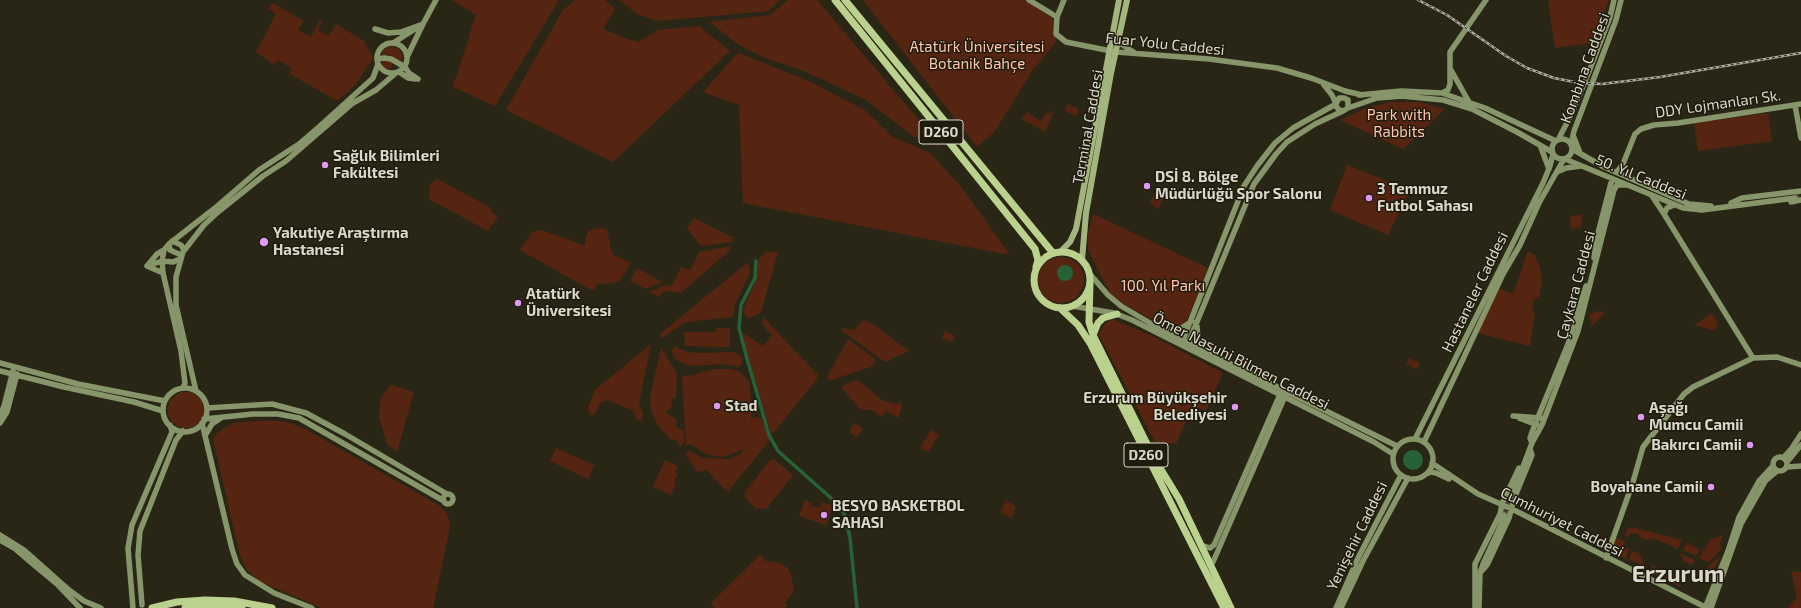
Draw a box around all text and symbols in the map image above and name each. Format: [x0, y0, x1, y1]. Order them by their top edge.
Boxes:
street label: Kombina Caddesi [1557, 10, 1613, 126]
street label: Fuar Yolu Caddesi [1104, 29, 1226, 59]
park label: Atatürk Üniversitesi Botanik Bahçe [909, 38, 1045, 73]
street label: Terminal Caddesi [1069, 68, 1107, 186]
street label: DDY Lojmanları Sk. [1654, 86, 1782, 122]
park label: Park with Rabbits [1367, 106, 1431, 141]
road number: D260 [919, 120, 963, 144]
place label: Sağlık Bilimleri Fakültesi [333, 147, 440, 182]
street label: 50. Yıl Caddesi [1593, 151, 1689, 203]
marker: Sağlık Bilimleri Fakültesi [320, 160, 330, 170]
place label: DSİ 8. Bölge Müdürlüğü Spor Salonu [1155, 168, 1322, 203]
place label: 3 Temmuz Futbol Sahası [1377, 180, 1473, 215]
marker: DSİ 8. Bölge Müdürlüğü Spor Salonu [1142, 181, 1152, 191]
marker: 3 Temmuz Futbol Sahası [1364, 193, 1374, 203]
place label: Yakutiye Araştırma Hastanesi [273, 224, 409, 259]
street label: Hastaneler Caddesi [1438, 229, 1512, 355]
street label: Çaykara Caddesi [1553, 229, 1599, 341]
marker: Yakutiye Araştırma Hastanesi [258, 236, 270, 248]
park label: 100. Yıl Parkı [1121, 277, 1205, 295]
place label: Atatürk Üniversitesi [526, 285, 611, 320]
marker: Atatürk Üniversitesi [513, 298, 523, 308]
street label: Ömer Nasuhi Bilmen Caddesi [1150, 309, 1332, 413]
place label: Erzurum Büyükşehir Belediyesi [1083, 389, 1227, 424]
place label: Stad [725, 397, 757, 415]
place label: Aşağı Mumcu Camii [1649, 399, 1743, 434]
marker: Stad [712, 401, 722, 411]
marker: Erzurum Büyükşehir Belediyesi [1230, 402, 1240, 412]
marker: Aşağı Mumcu Camii [1636, 412, 1646, 422]
place label: Bakırcı Camii [1651, 436, 1742, 454]
marker: Bakırcı Camii [1745, 440, 1755, 450]
road number: D260 [1124, 443, 1168, 467]
place label: Boyahane Camii [1591, 478, 1703, 496]
street label: Yenişehir Caddesi [1323, 479, 1391, 593]
marker: Boyahane Camii [1706, 482, 1716, 492]
street label: Cumhuriyet Caddesi [1498, 483, 1626, 561]
place label: BESYO BASKETBOL SAHASI [832, 497, 965, 532]
marker: BESYO BASKETBOL SAHASI [819, 510, 829, 520]
district label: Erzurum [1632, 560, 1724, 588]

